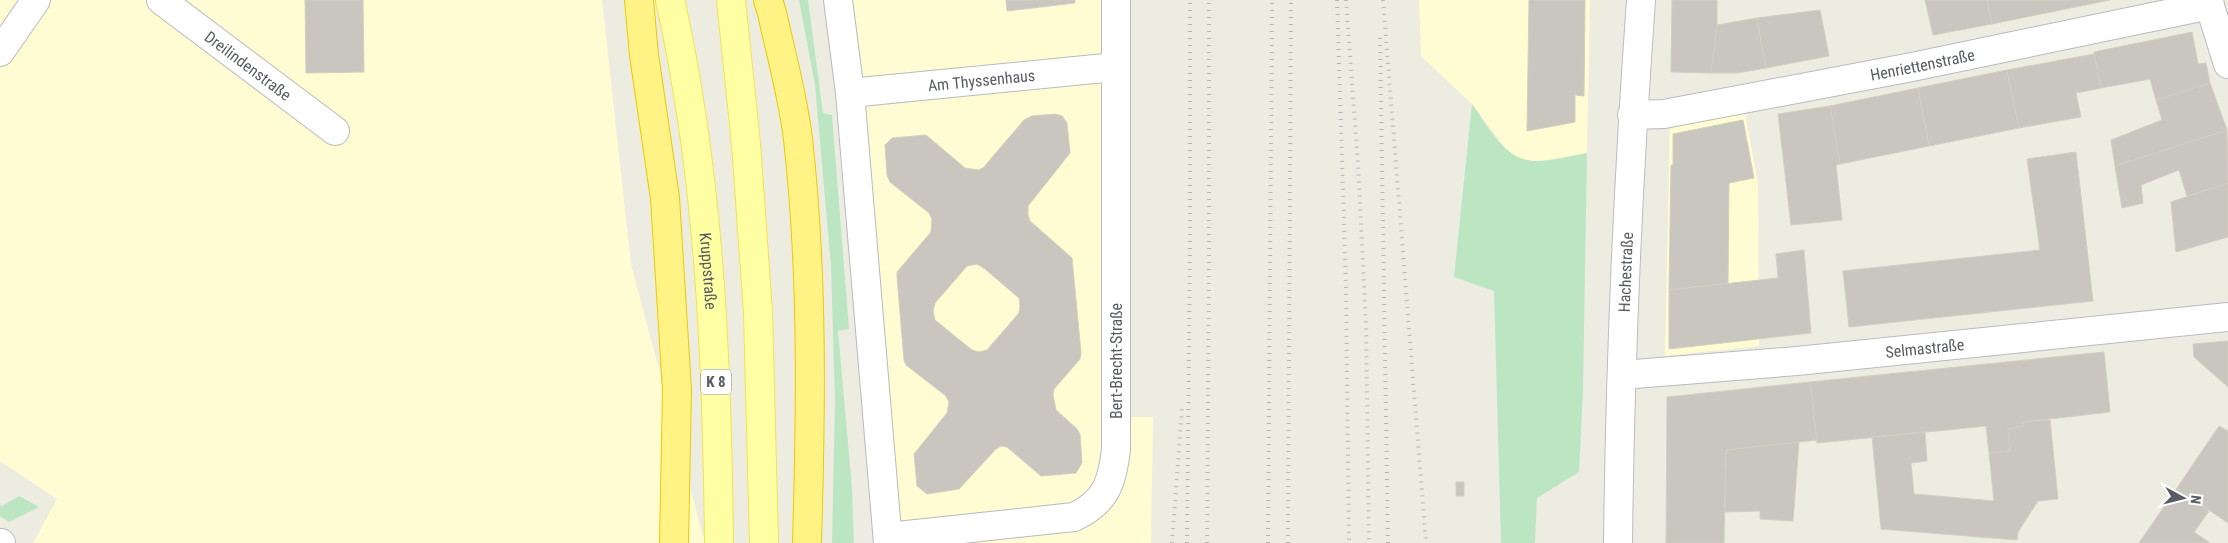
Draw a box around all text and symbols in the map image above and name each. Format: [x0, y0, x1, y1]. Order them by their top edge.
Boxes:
street label: Dreilindenstraße [201, 27, 295, 104]
street label: Henriettenstraße [1869, 45, 1976, 84]
street label: Am Thyssenhaus [927, 65, 1036, 95]
street label: Kruppstraße [696, 232, 721, 310]
street label: Hachestraße [1614, 232, 1637, 313]
street label: Bert-Brecht-Straße [1107, 303, 1126, 419]
street label: Selmastraße [1884, 334, 1965, 361]
road number: K 8 [701, 370, 731, 394]
north arrow [2158, 473, 2208, 523]
text: N [2187, 494, 2204, 505]

